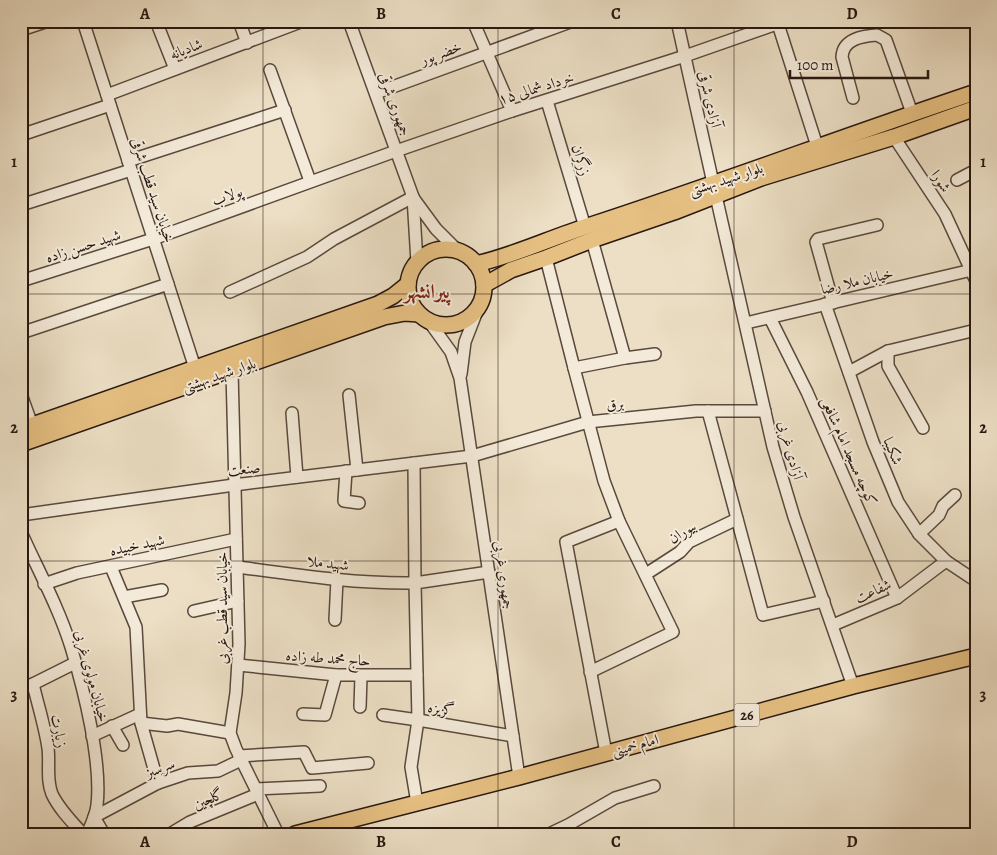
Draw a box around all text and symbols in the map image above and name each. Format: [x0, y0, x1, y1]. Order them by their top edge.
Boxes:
text: A [139, 3, 151, 25]
text: B [376, 3, 386, 25]
text: C [611, 3, 621, 25]
text: D [846, 3, 858, 25]
street label: شادیانه [167, 34, 205, 64]
street label: خضر پور [416, 36, 465, 71]
scale bar [790, 48, 927, 80]
text: 100 m [797, 55, 834, 75]
street label: ۱۵ خرداد شمالی [496, 67, 576, 109]
street label: جمهوری شرقی [374, 69, 416, 139]
street label: آزادی شرقی [694, 69, 727, 131]
street label: خیابان سید قطب شرقی [126, 135, 180, 245]
street label: زرگران [567, 142, 595, 178]
text: 1 [11, 151, 17, 173]
text: 1 [980, 151, 986, 173]
street label: بلوار شهید بهشتی [686, 158, 766, 201]
street label: شورا [926, 166, 956, 196]
street label: پولاب [209, 181, 247, 212]
street label: شهید حسن زاده [43, 224, 123, 268]
street label: خیابان ملا رضا [819, 263, 895, 299]
district label: پیرانشهر [402, 278, 451, 306]
street label: بلوار شهید بهشتی [179, 353, 259, 398]
street label: برق [605, 393, 625, 415]
street label: کوچه مسجد امام شافعی [813, 393, 882, 510]
text: 2 [10, 417, 18, 439]
text: 2 [979, 417, 987, 439]
street label: آزادی غربی [773, 418, 809, 484]
street label: شکیبا [878, 434, 908, 468]
street label: صنعت [226, 457, 262, 481]
street label: بیوران [664, 516, 700, 548]
street label: شهید خبیده [108, 529, 166, 561]
street label: جمهوری غربی [488, 539, 519, 611]
street label: شهید ملا [306, 551, 350, 575]
street label: خیابان سید قطب غربی [212, 552, 233, 664]
street label: شفاعت [852, 574, 894, 608]
street label: خیابان مولوی غربی [69, 628, 114, 725]
street label: حاج محمد طه زاده [285, 645, 371, 674]
text: 3 [11, 684, 18, 706]
text: 3 [980, 684, 987, 706]
street label: گزیزه [426, 697, 456, 721]
road number: 26 [734, 704, 760, 726]
street label: زیارت [46, 712, 72, 750]
street label: امام خمینی [609, 729, 661, 764]
street label: سرسبز [140, 753, 178, 783]
street label: گلچین [190, 784, 226, 814]
text: A [139, 831, 151, 853]
text: B [376, 831, 386, 853]
text: C [611, 831, 621, 853]
text: D [846, 831, 858, 853]

